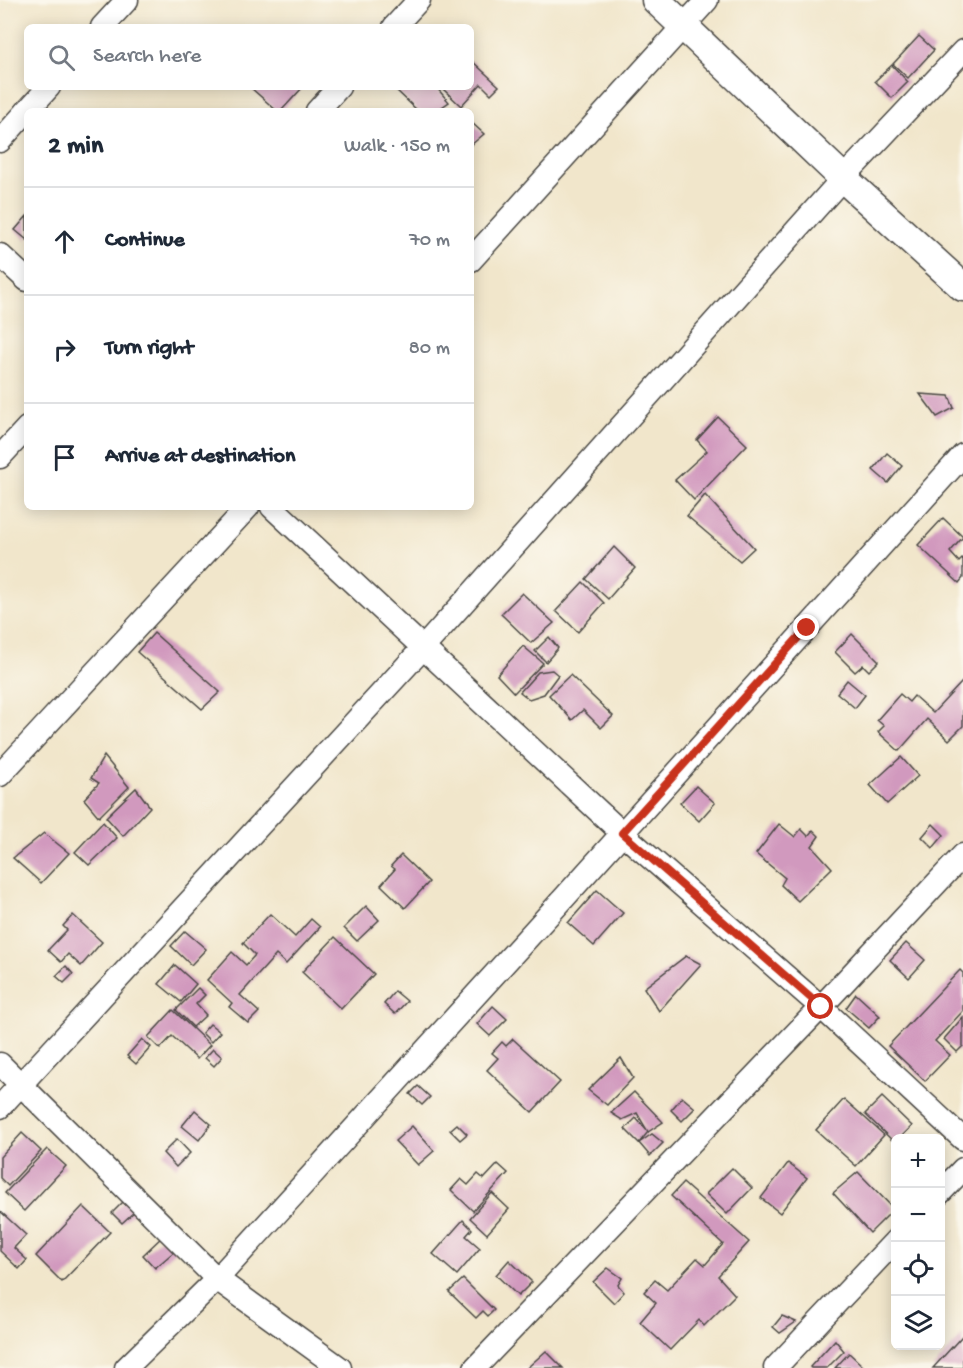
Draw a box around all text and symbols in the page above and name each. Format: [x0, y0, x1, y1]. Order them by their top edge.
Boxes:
search box [24, 24, 474, 90]
icon: search [45, 41, 78, 74]
text: Search here [93, 44, 201, 70]
text: 2 min [48, 132, 103, 163]
text: Walk · 150 m [344, 136, 450, 159]
icon: ahead [48, 225, 81, 258]
text: Continue [105, 228, 185, 254]
text: 70 m [409, 230, 450, 253]
icon: right [48, 333, 81, 366]
text: Turn right [105, 336, 193, 362]
text: 80 m [409, 338, 450, 361]
icon: arrive [48, 441, 81, 474]
text: Arrive at destination [105, 444, 295, 470]
route end [793, 614, 819, 640]
route start [807, 993, 833, 1019]
map controls [891, 1134, 945, 1350]
button: + [891, 1134, 945, 1188]
button: − [891, 1188, 945, 1242]
button: locate [891, 1242, 945, 1296]
button: layers [891, 1296, 945, 1350]

